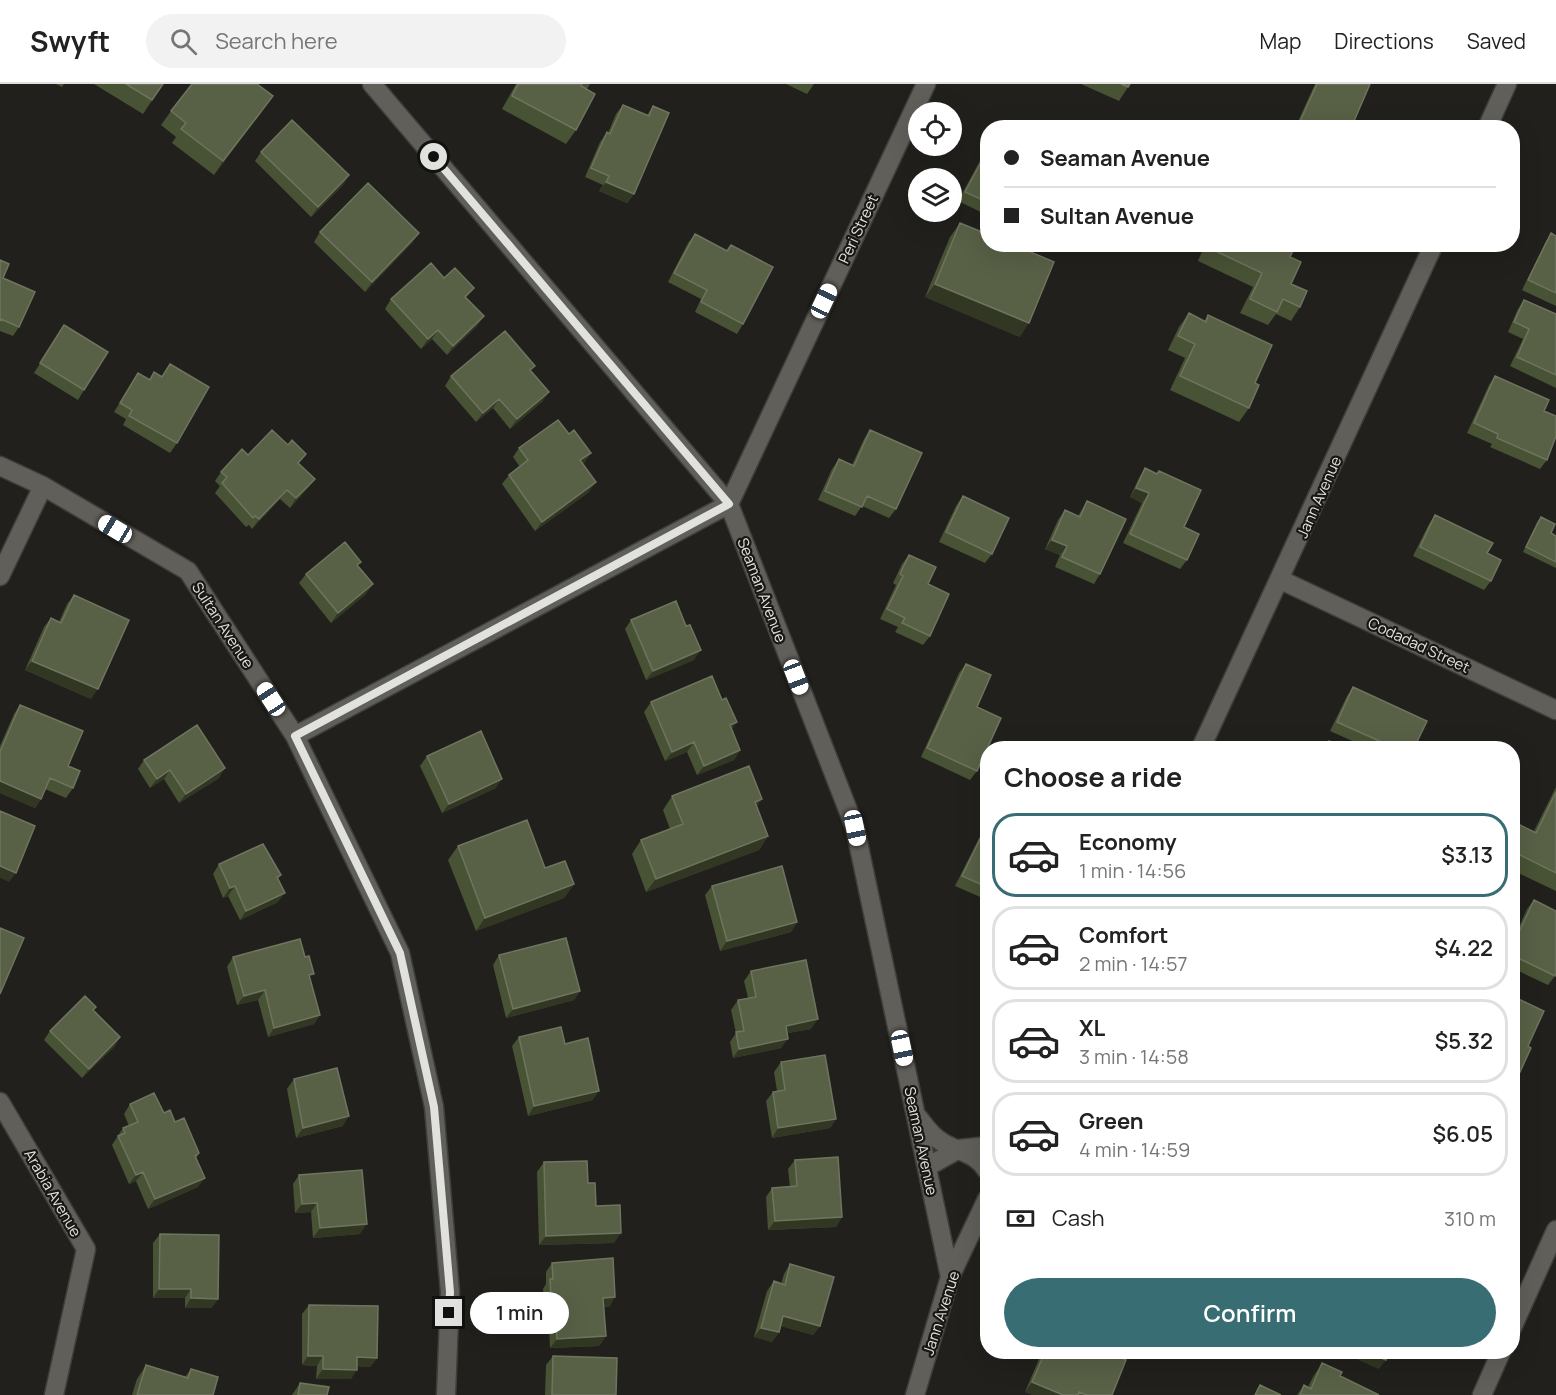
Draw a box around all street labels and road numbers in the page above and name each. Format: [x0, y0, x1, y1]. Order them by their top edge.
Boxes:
street label: Peri Street [833, 191, 883, 267]
street label: Jann Avenue [1292, 453, 1346, 541]
street label: Seaman Avenue [732, 535, 792, 646]
street label: Sultan Avenue [187, 578, 259, 673]
street label: Codadad Street [1365, 612, 1473, 678]
street label: Seaman Avenue [899, 1085, 943, 1197]
street label: Arabia Avenue [19, 1145, 87, 1241]
street label: Jann Avenue [917, 1268, 965, 1358]

